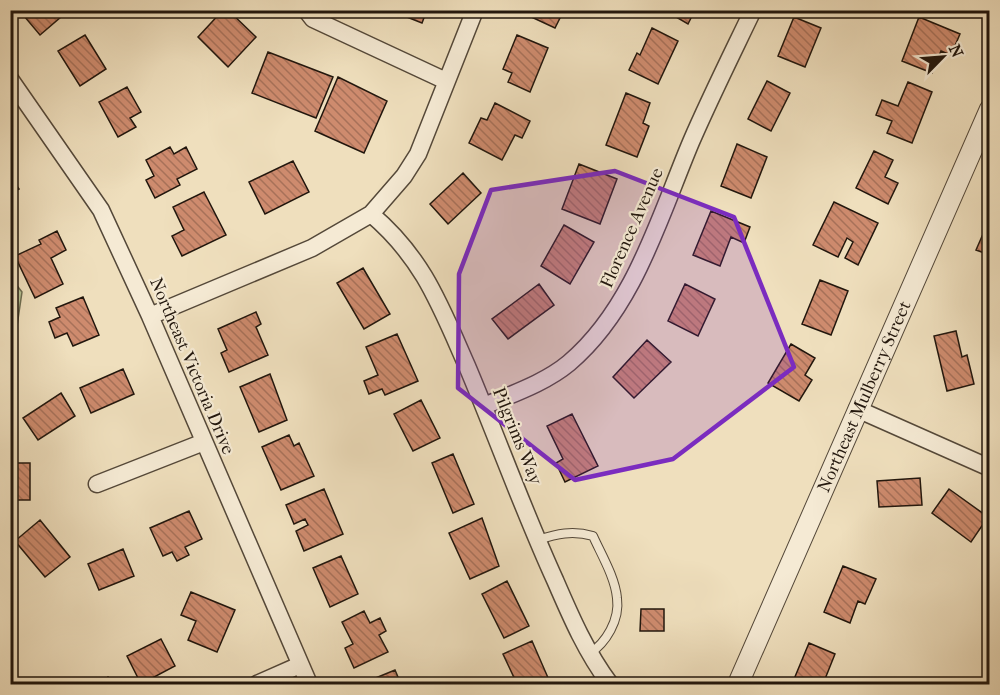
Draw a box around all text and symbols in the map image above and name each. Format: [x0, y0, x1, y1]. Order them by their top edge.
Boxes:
north arrow [913, 27, 973, 87]
text: N [945, 41, 968, 61]
street label: Florence Avenue [596, 165, 668, 291]
street label: Northeast Victoria Drive [145, 274, 239, 458]
street label: Northeast Mulberry Street [813, 297, 915, 495]
street label: Pilgrims Way [488, 384, 547, 489]

